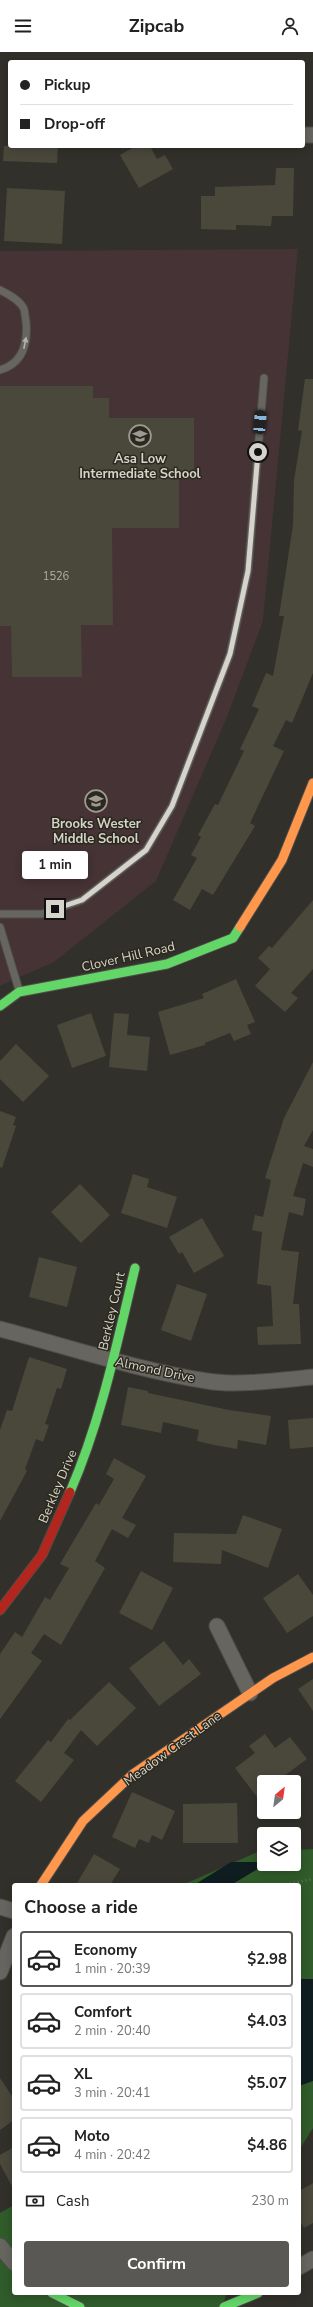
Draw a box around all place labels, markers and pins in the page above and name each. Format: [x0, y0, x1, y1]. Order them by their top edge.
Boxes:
school or university icon: Asa Low Intermediate School [127, 423, 153, 449]
place label: Asa Low Intermediate School [79, 450, 202, 483]
school or university icon: Brooks Wester Middle School [83, 788, 109, 814]
place label: Brooks Wester Middle School [51, 815, 142, 848]

